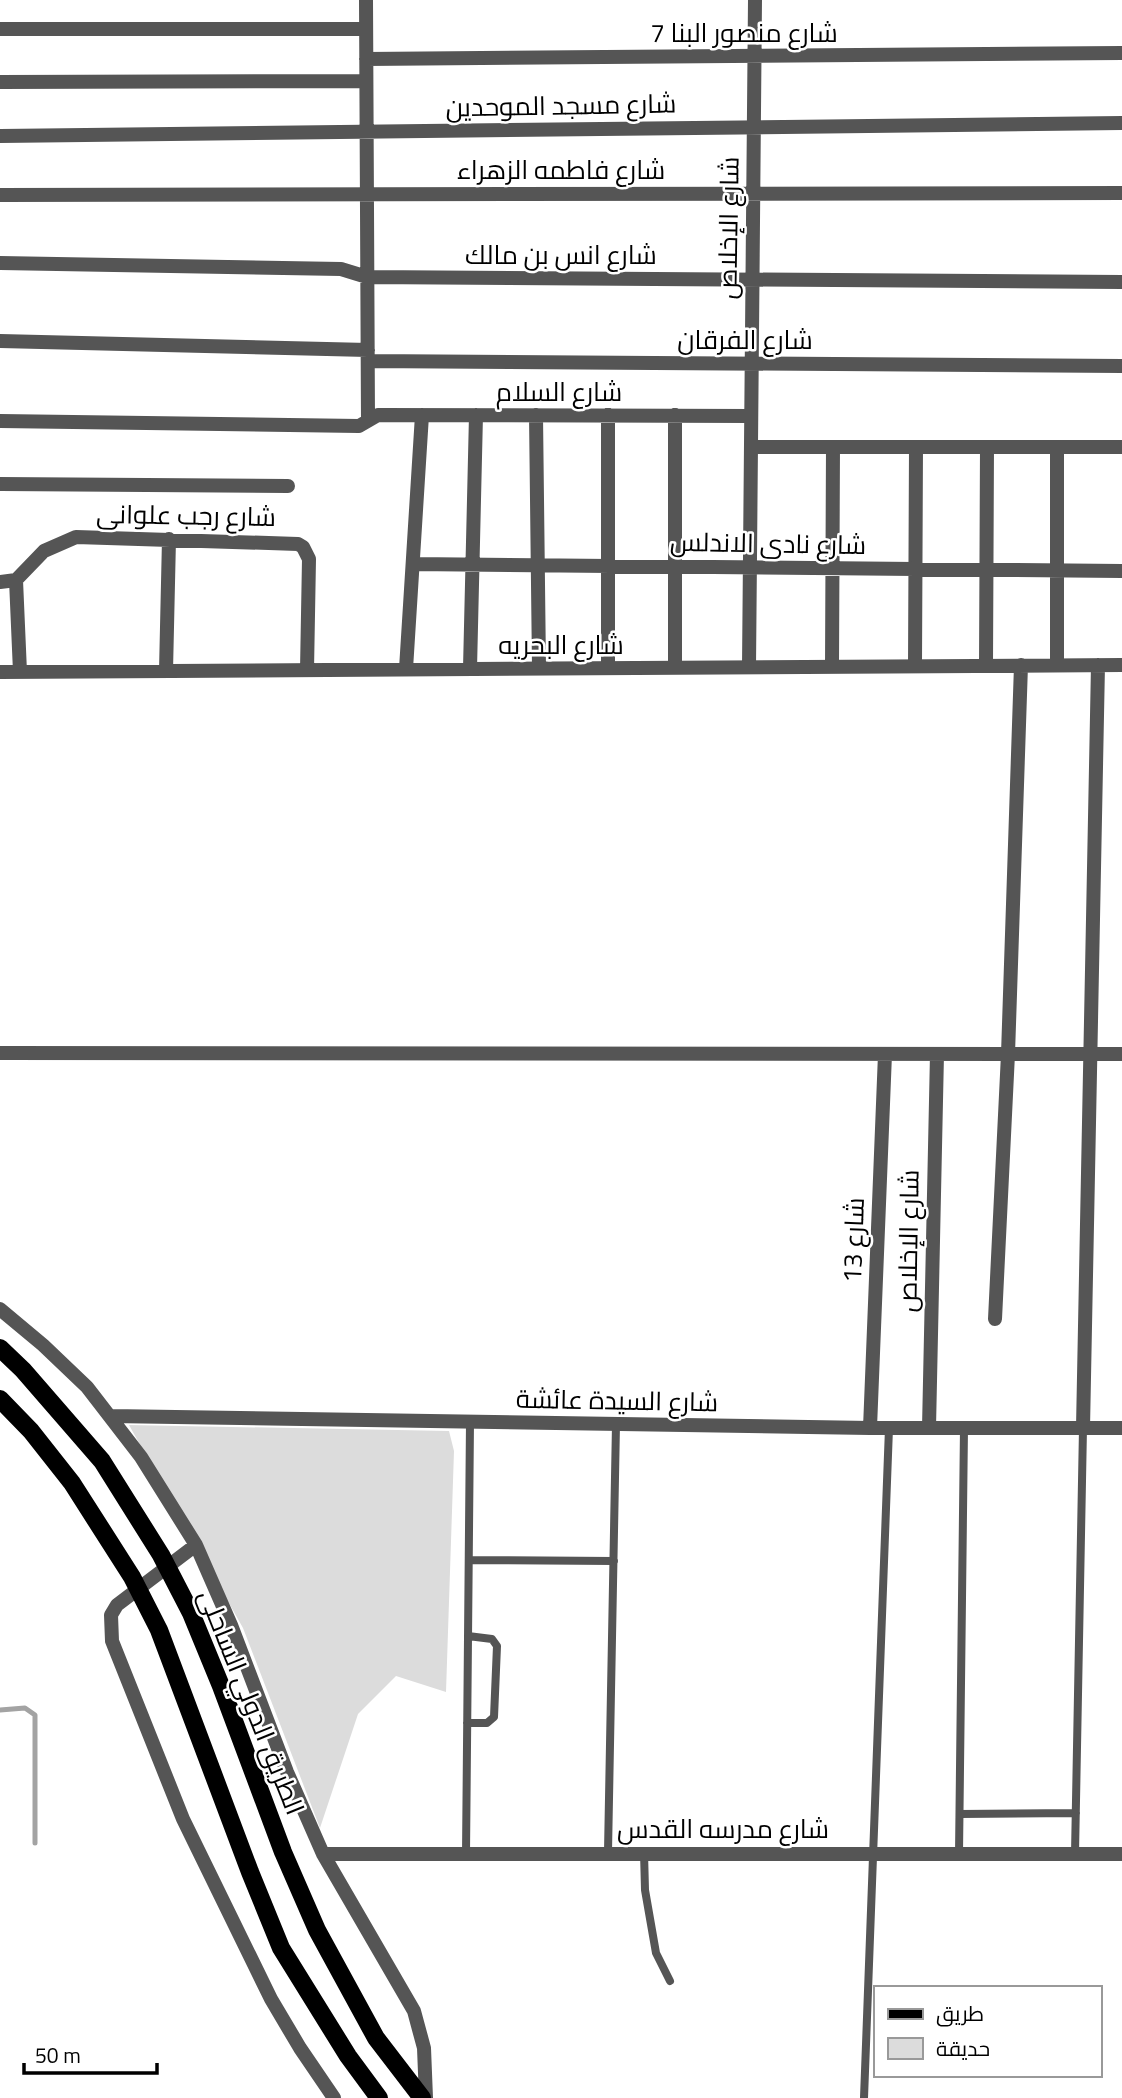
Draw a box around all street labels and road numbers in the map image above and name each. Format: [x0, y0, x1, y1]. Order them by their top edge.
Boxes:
street label: شارع منصور البنا 7 [650, 13, 838, 52]
street label: شارع مسجد الموحدين [445, 83, 677, 127]
street label: شارع فاطمه الزهراء [457, 150, 665, 189]
street label: شارع الإخلاص [707, 156, 749, 300]
street label: شارع انس بن مالك [465, 235, 657, 274]
street label: شارع الفرقان [677, 320, 813, 359]
street label: شارع السلام [496, 372, 622, 411]
street label: شارع رجب علوانى [96, 494, 276, 536]
street label: شارع نادى الاندلس [669, 522, 867, 564]
street label: شارع البحريه [498, 625, 624, 664]
street label: شارع الإخلاص [887, 1169, 929, 1313]
street label: شارع 13 [832, 1197, 874, 1283]
street label: شارع السيدة عائشة [515, 1379, 719, 1421]
street label: الطريق الدولي الساحلى [187, 1583, 315, 1821]
street label: شارع مدرسه القدس [617, 1809, 829, 1848]

